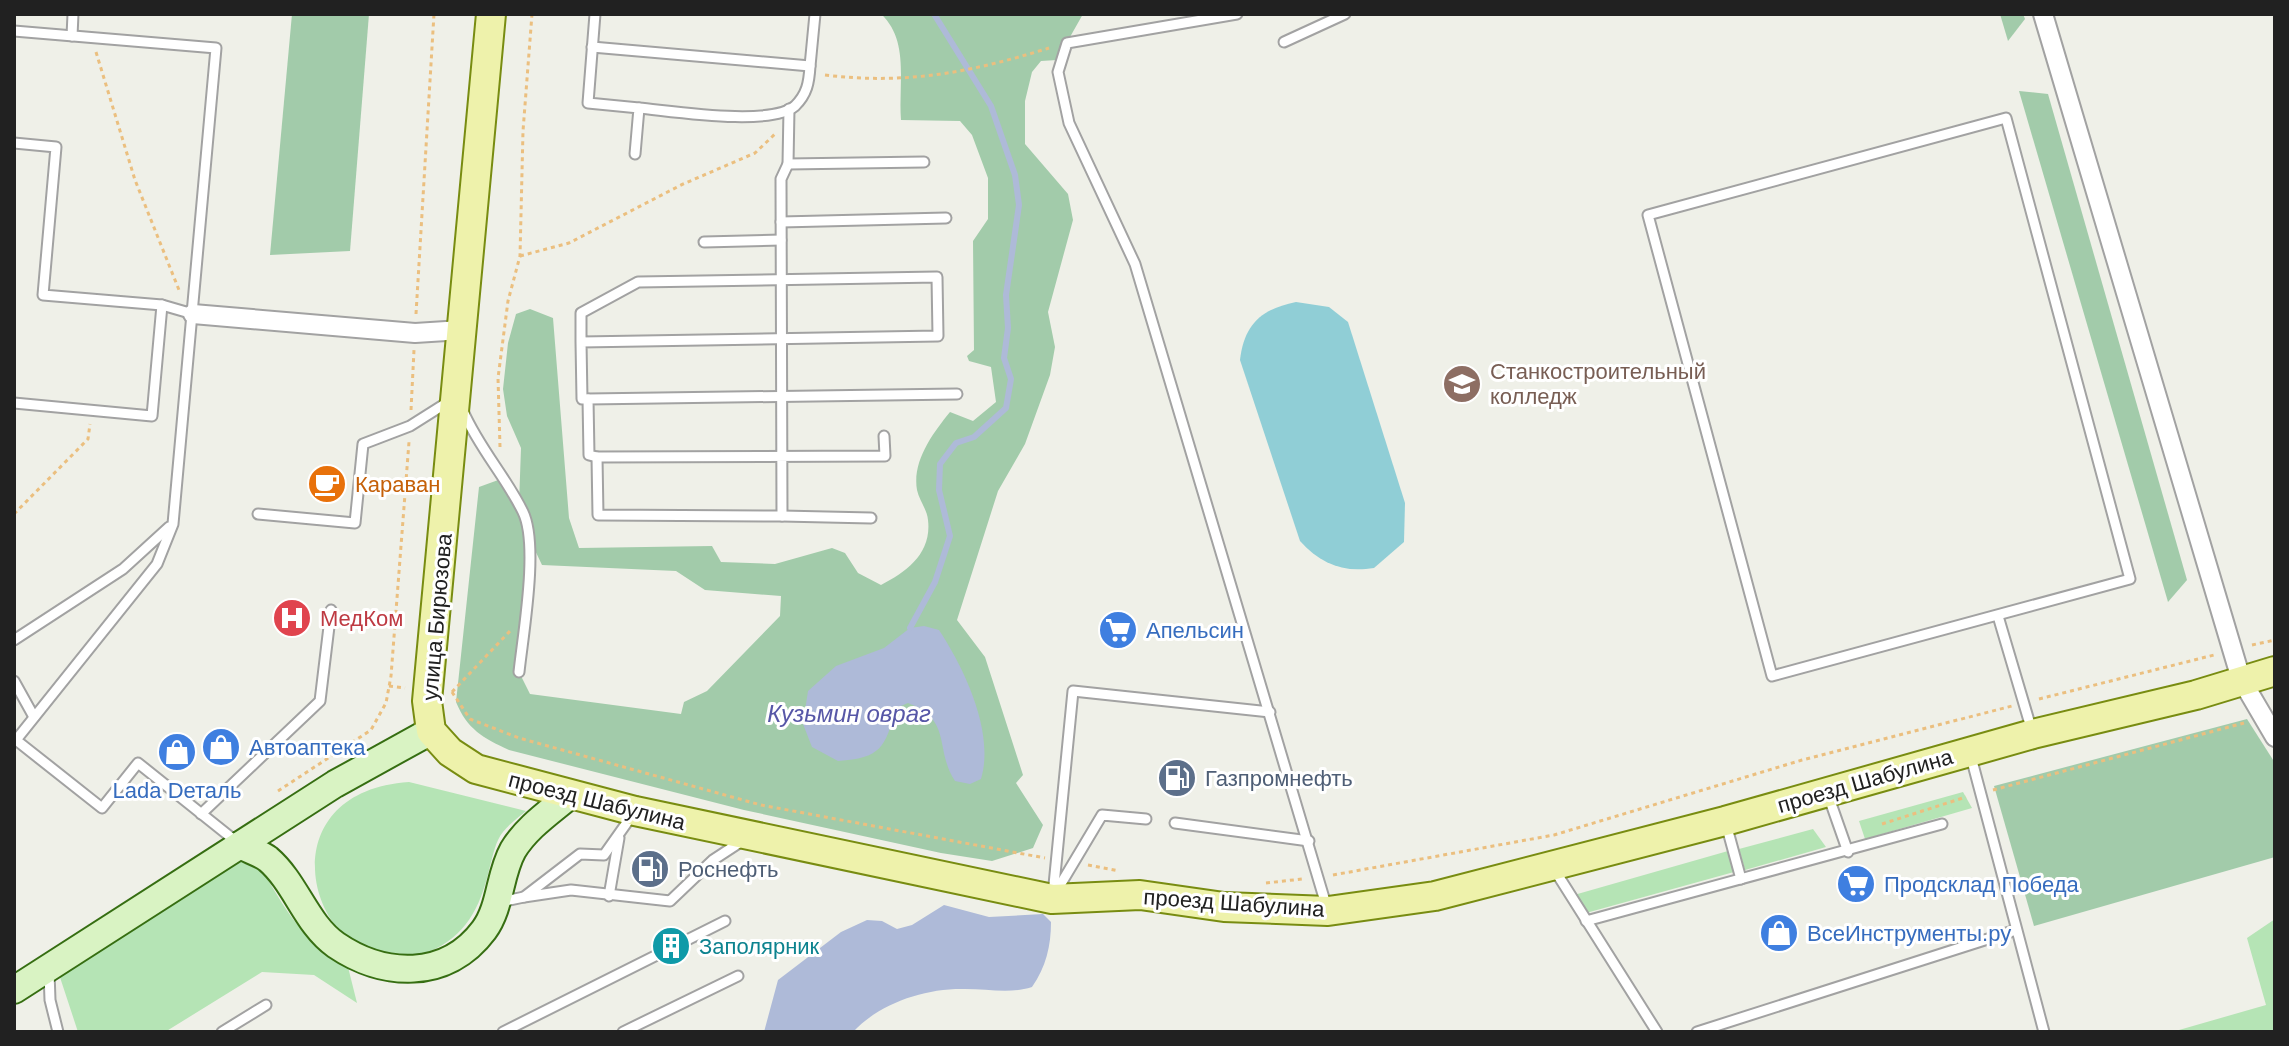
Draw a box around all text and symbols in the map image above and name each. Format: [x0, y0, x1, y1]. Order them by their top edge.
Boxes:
place label: Станкостроительный колледж [1490, 359, 1706, 409]
school or university icon: Станкостроительный колледж [1441, 363, 1483, 405]
cafe icon: Караван [306, 463, 348, 505]
place label: Караван [355, 472, 440, 497]
street label: улица Бирюзова [417, 532, 457, 702]
hospital icon: МедКом [271, 597, 313, 639]
place label: МедКом [320, 606, 403, 631]
supermarket icon: Апельсин [1097, 609, 1139, 651]
place label: Апельсин [1146, 618, 1244, 643]
water label: Кузьмин овраг [767, 700, 931, 727]
shop icon: Автоаптека [200, 726, 242, 768]
shop icon: Lada Dеталь [156, 731, 198, 773]
place label: Автоаптека [249, 735, 366, 760]
street label: проезд Шабулина [1774, 744, 1956, 818]
fuel station icon: Газпромнефть [1156, 757, 1198, 799]
place label: Газпромнефть [1205, 766, 1353, 791]
street label: проезд Шабулина [506, 767, 689, 835]
place label: Lada Dеталь [113, 778, 241, 803]
fuel station icon: Роснефть [629, 848, 671, 890]
place label: Роснефть [678, 857, 778, 882]
supermarket icon: Продсклад Победа [1835, 863, 1877, 905]
place label: Продсклад Победа [1884, 872, 2080, 897]
street label: проезд Шабулина [1143, 884, 1326, 922]
shop icon: ВсеИнструменты.ру [1758, 912, 1800, 954]
place label: ВсеИнструменты.ру [1807, 921, 2011, 946]
building icon: Заполярник [650, 925, 692, 967]
place label: Заполярник [699, 934, 820, 959]

